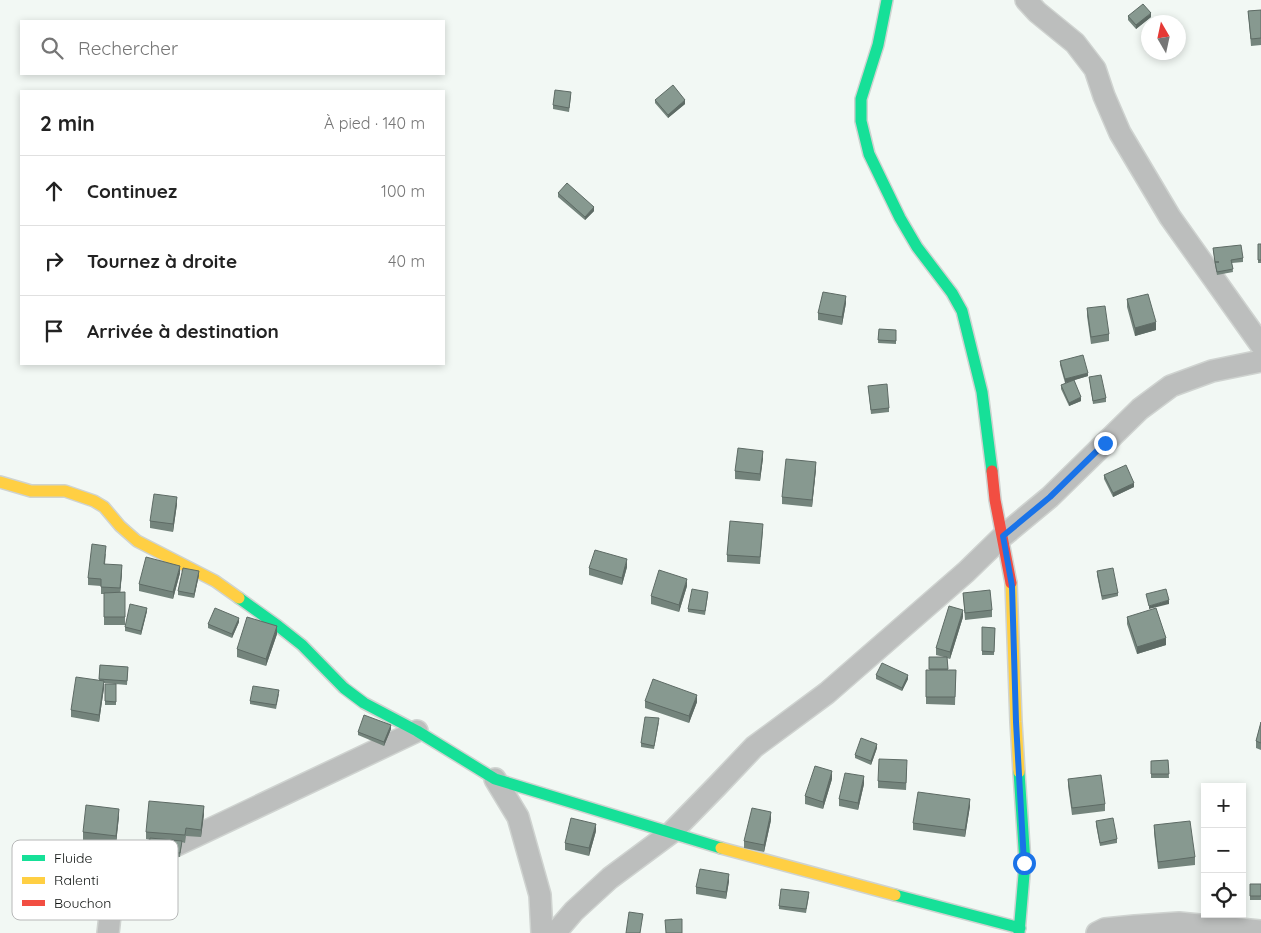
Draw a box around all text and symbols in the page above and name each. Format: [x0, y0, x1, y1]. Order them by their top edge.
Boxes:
north arrow [1141, 15, 1186, 60]
search box [20, 20, 445, 75]
icon: search [38, 34, 66, 62]
text: Rechercher [78, 36, 178, 60]
text: 2 min [40, 110, 95, 136]
text: À pied · 140 m [324, 113, 425, 133]
icon: ahead [40, 177, 68, 205]
text: Continuez [87, 179, 177, 203]
text: 100 m [381, 181, 425, 201]
icon: right [40, 247, 68, 275]
text: Tournez à droite [87, 249, 237, 273]
text: 40 m [388, 251, 425, 271]
icon: arrive [40, 317, 68, 345]
text: Arrivée à destination [87, 319, 279, 343]
route end [1094, 432, 1117, 455]
map controls [1201, 783, 1246, 918]
button: + [1201, 783, 1246, 828]
button: − [1201, 828, 1246, 873]
legend [12, 840, 178, 920]
text: Fluide [54, 849, 93, 867]
route start [1013, 852, 1036, 875]
text: Ralenti [54, 871, 99, 889]
button: locate [1201, 873, 1246, 918]
text: Bouchon [54, 894, 111, 912]

